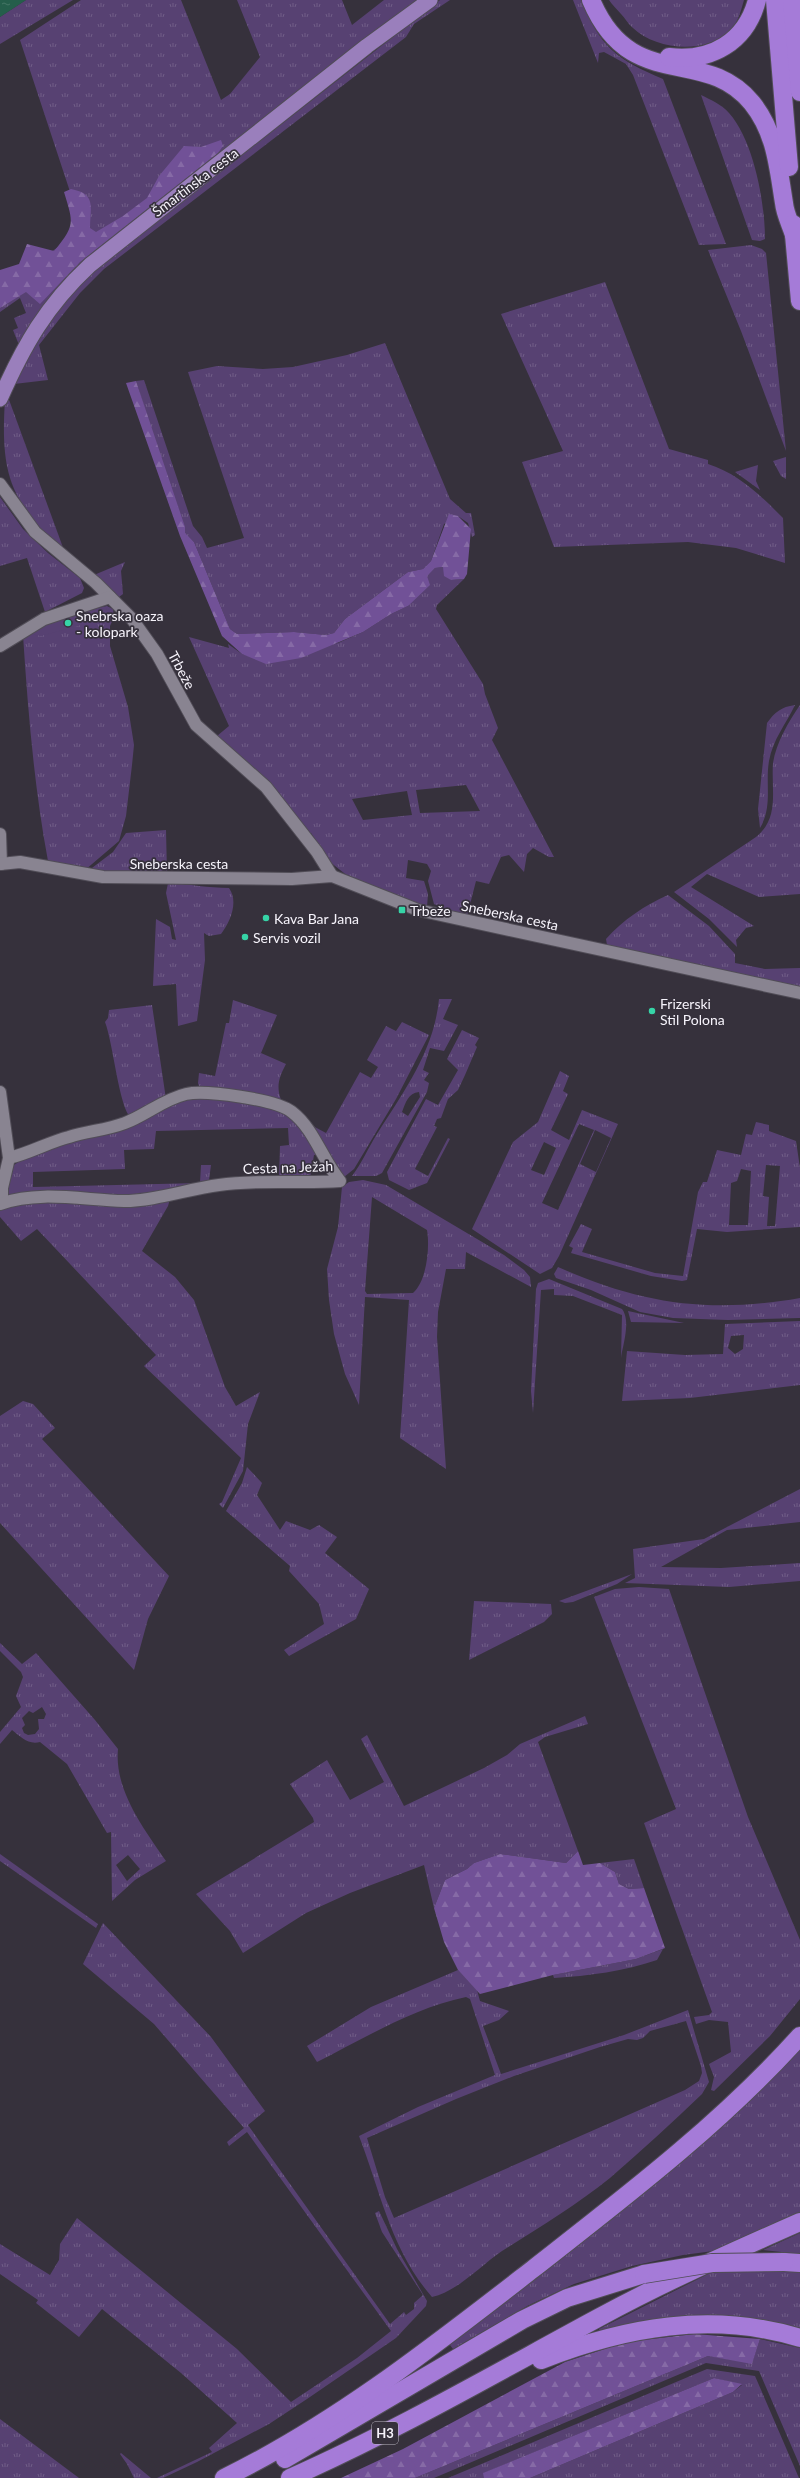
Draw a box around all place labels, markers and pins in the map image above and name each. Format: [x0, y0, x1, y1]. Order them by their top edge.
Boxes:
place label: Snebrska oaza - kolopark [76, 607, 163, 640]
marker: Snebrska oaza - kolopark [63, 618, 73, 628]
place label: Trbeže [410, 902, 451, 919]
marker: Trbeže [397, 905, 407, 915]
place label: Kava Bar Jana [274, 910, 359, 927]
marker: Kava Bar Jana [261, 913, 271, 923]
place label: Servis vozil [253, 929, 321, 946]
marker: Servis vozil [240, 932, 250, 942]
place label: Frizerski Stil Polona [660, 995, 725, 1028]
marker: Frizerski Stil Polona [647, 1006, 657, 1016]

